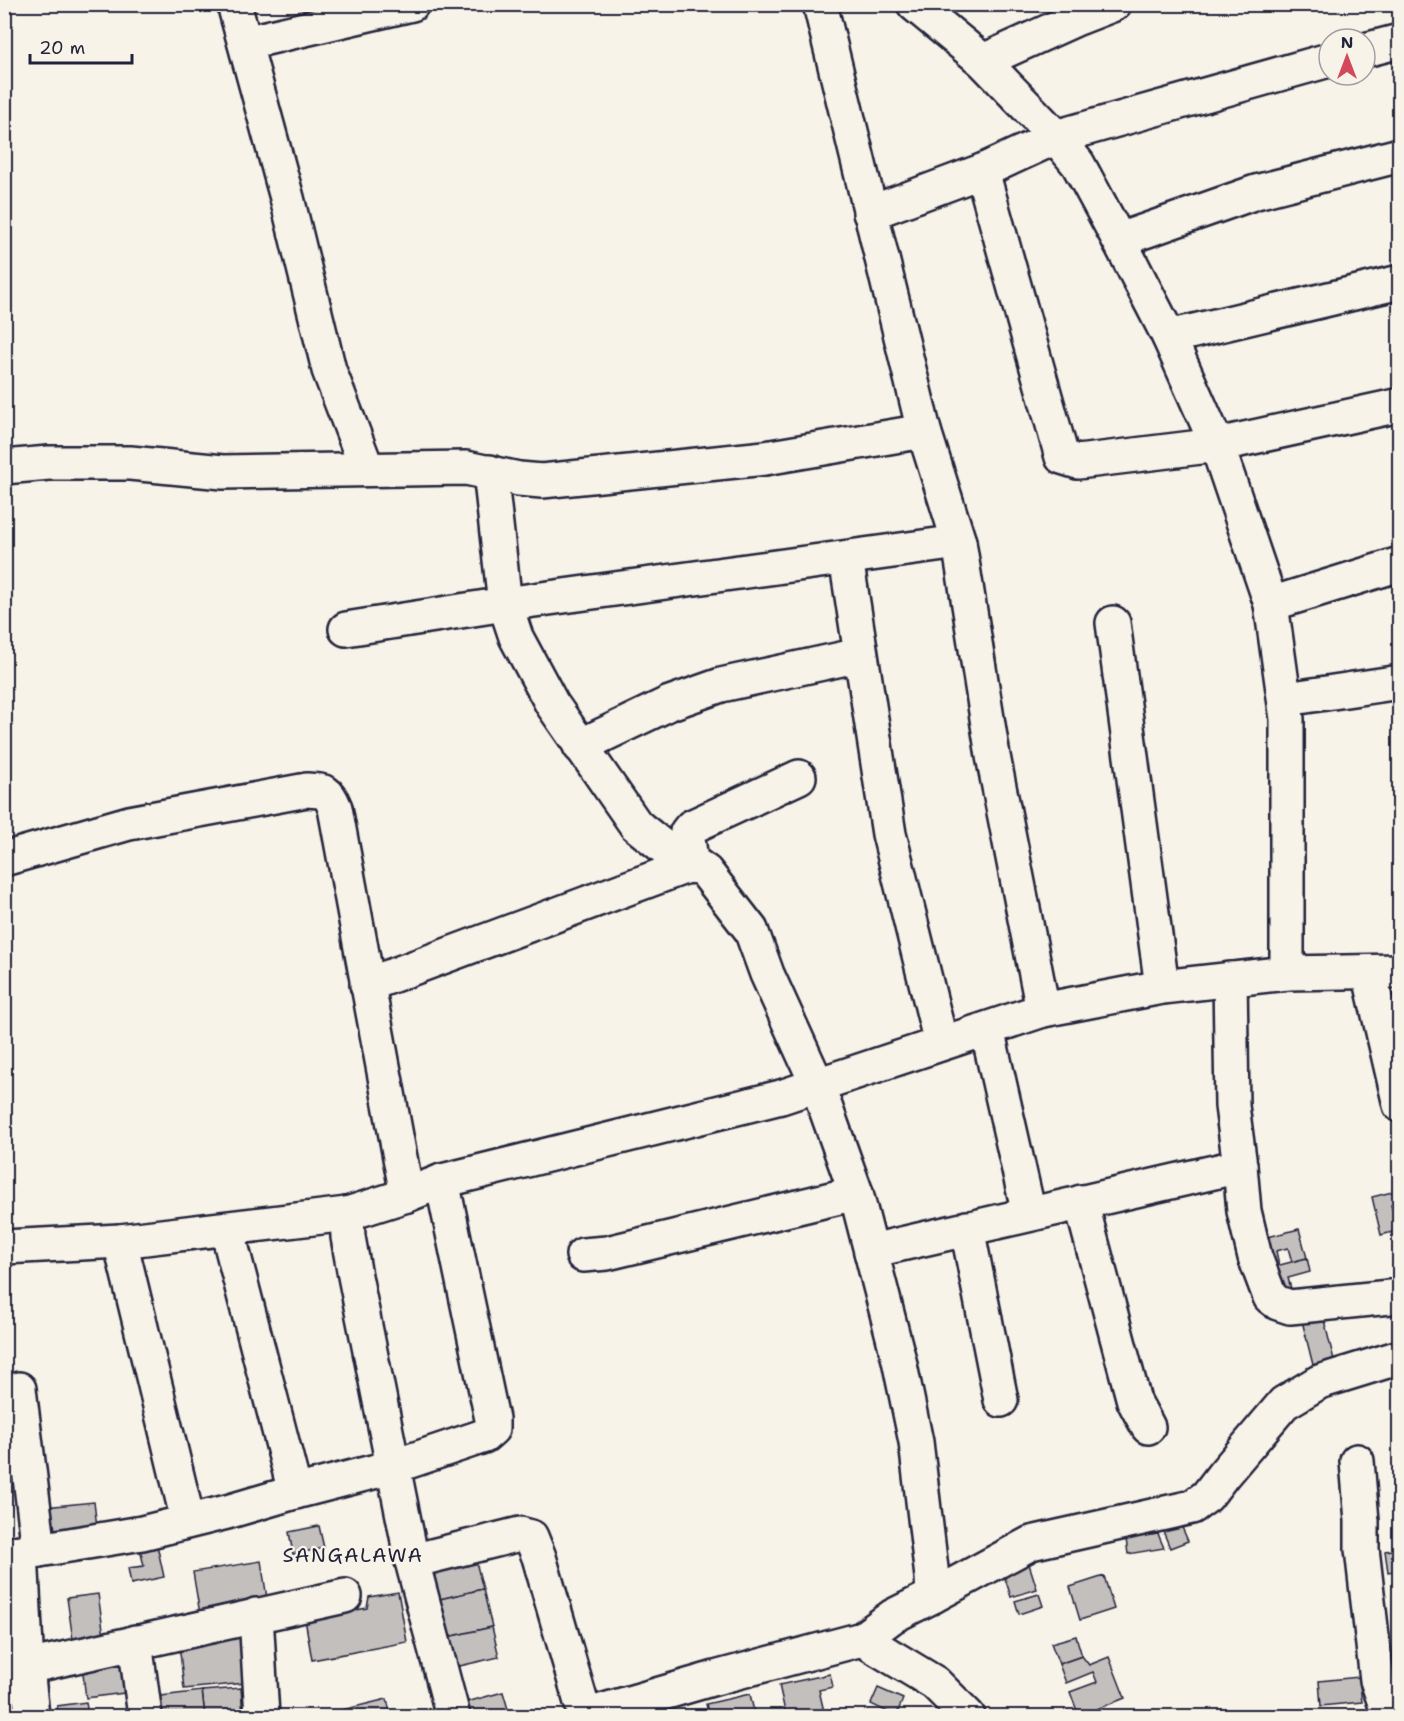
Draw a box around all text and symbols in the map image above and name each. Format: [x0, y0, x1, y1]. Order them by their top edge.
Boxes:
scale bar [30, 27, 132, 65]
north arrow [1317, 27, 1377, 87]
text: N [1341, 32, 1353, 53]
text: 20 m [39, 36, 85, 60]
district label: SANGALAWA [282, 1542, 424, 1568]

